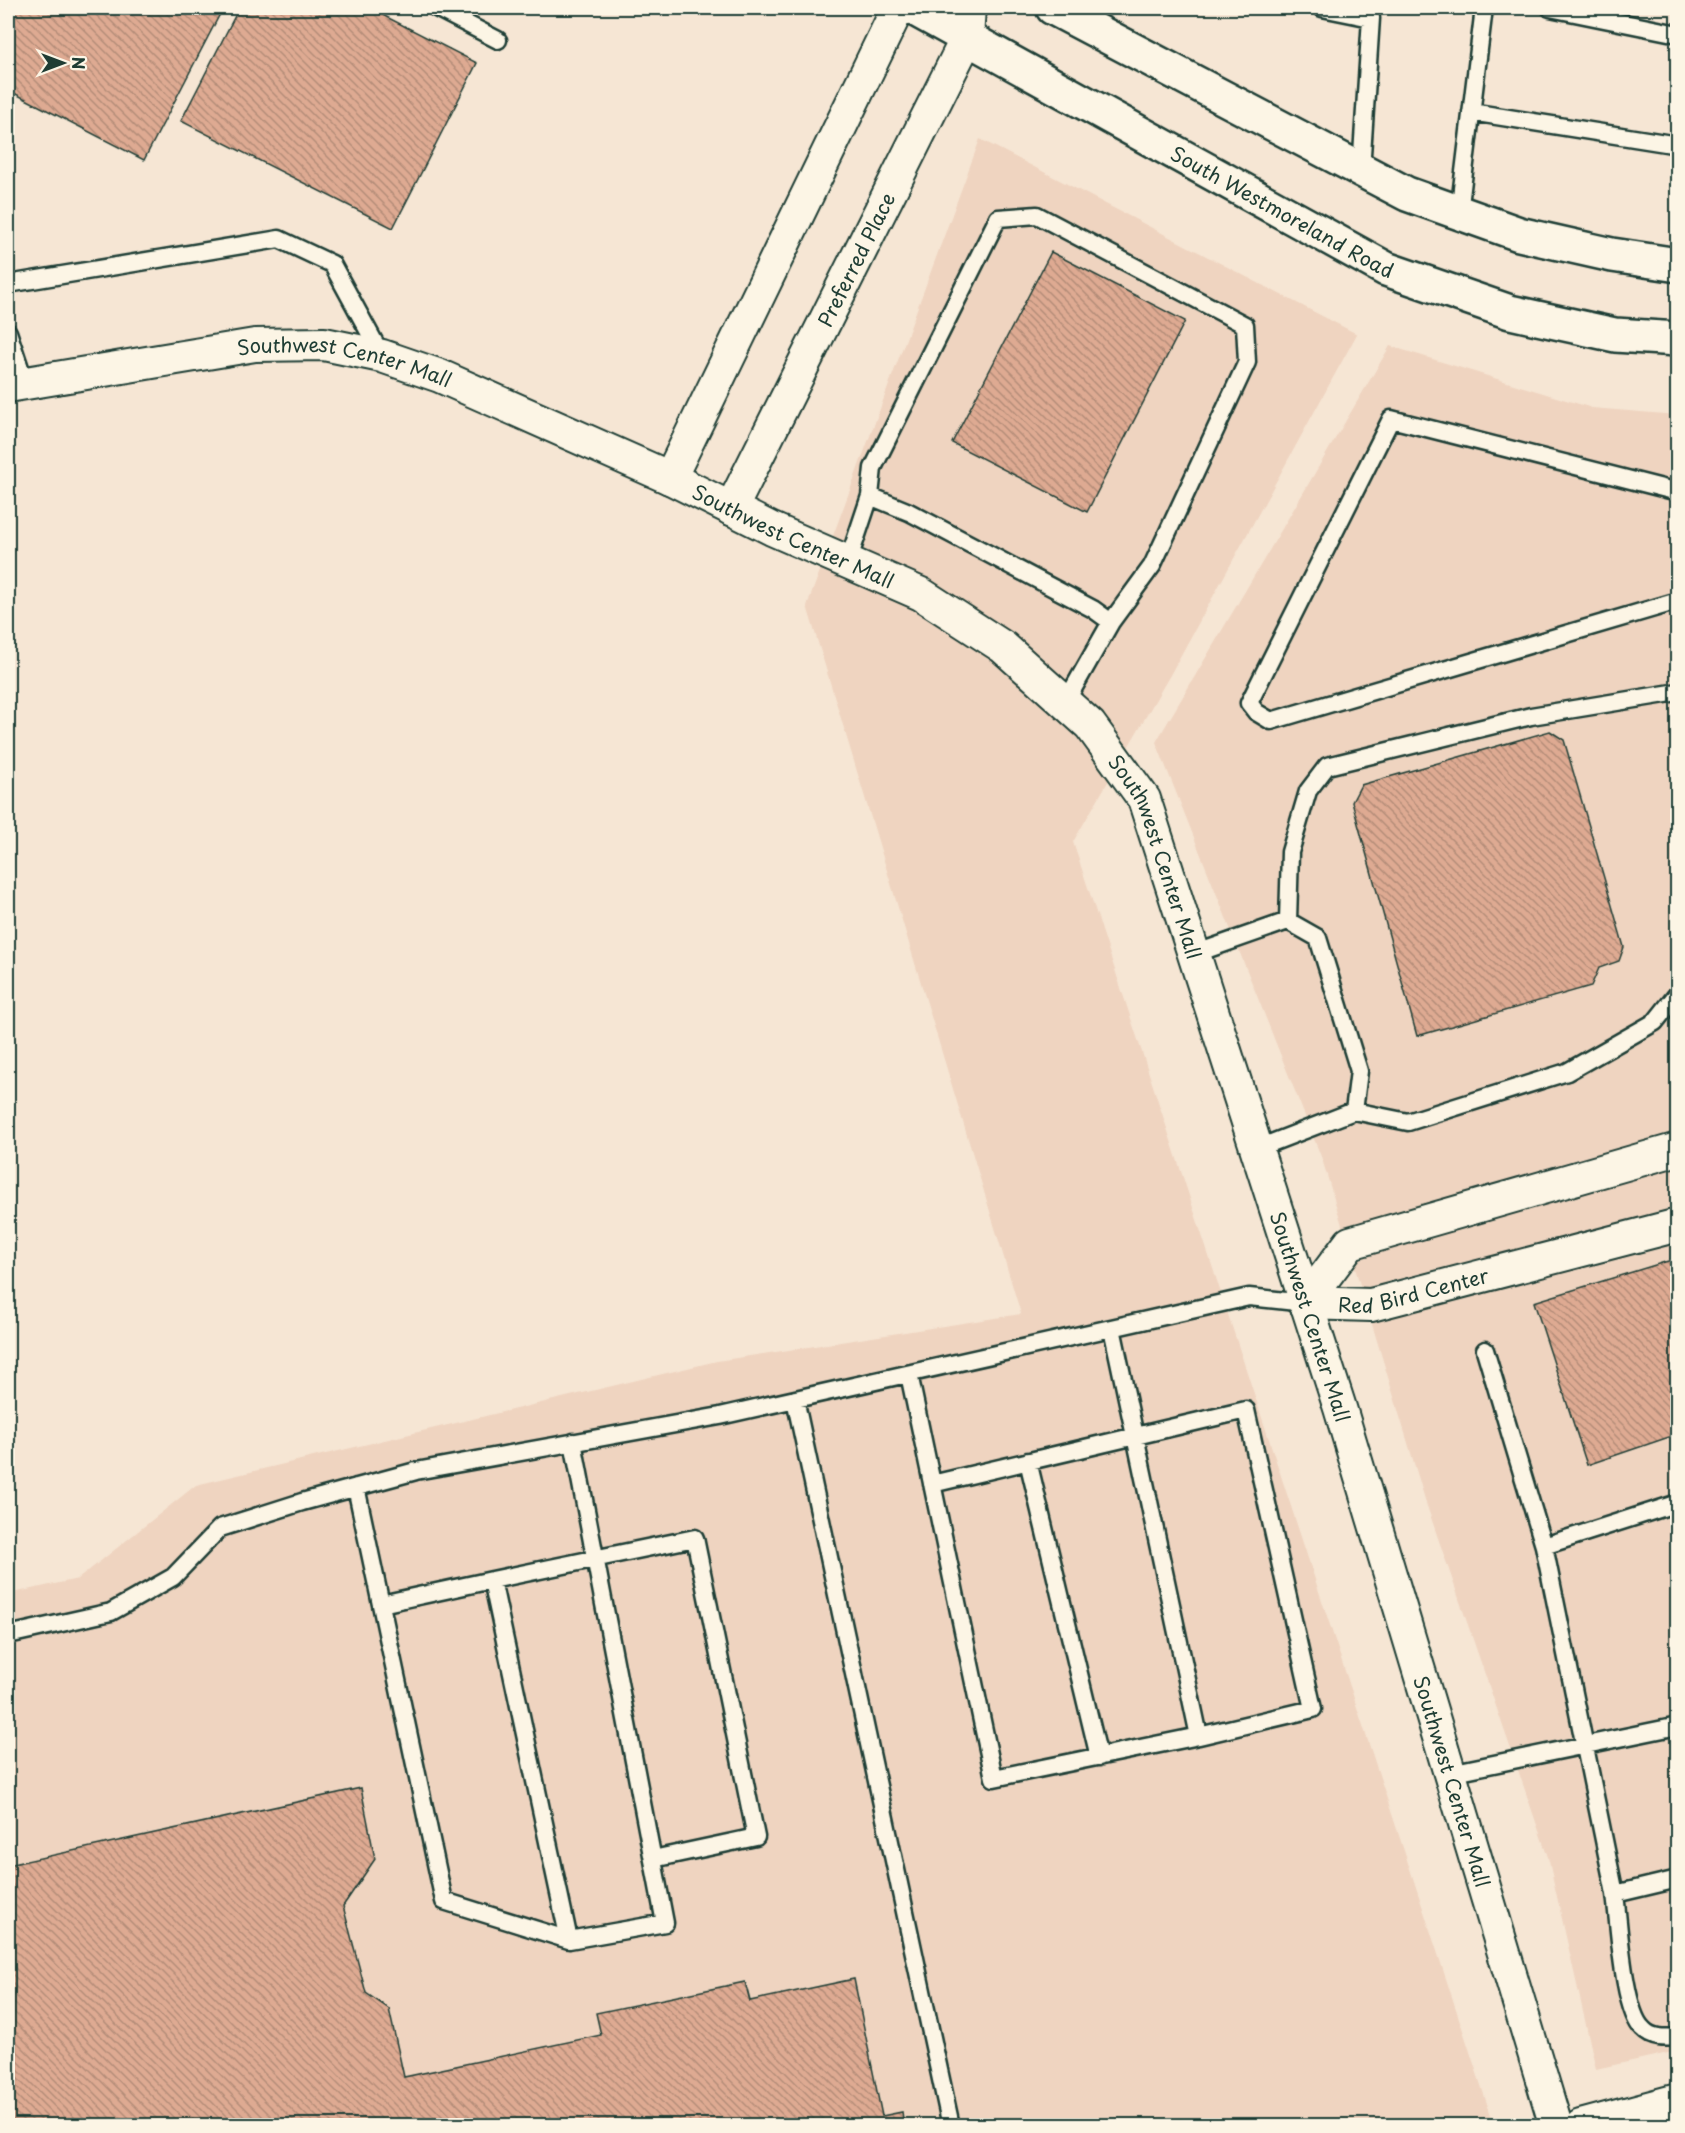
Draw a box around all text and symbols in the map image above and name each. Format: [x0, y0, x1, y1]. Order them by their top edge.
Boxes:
north arrow [33, 33, 93, 93]
text: N [67, 57, 91, 69]
street label: South Westmoreland Road [1165, 138, 1398, 286]
street label: Preferred Place [810, 187, 902, 332]
street label: Southwest Center Mall [235, 328, 457, 394]
street label: Southwest Center Mall [687, 477, 899, 596]
street label: Southwest Center Mall [1101, 748, 1210, 963]
street label: Southwest Center Mall [1263, 1208, 1358, 1425]
street label: Red Bird Center [1338, 1260, 1492, 1320]
street label: Southwest Center Mall [1406, 1672, 1498, 1891]

